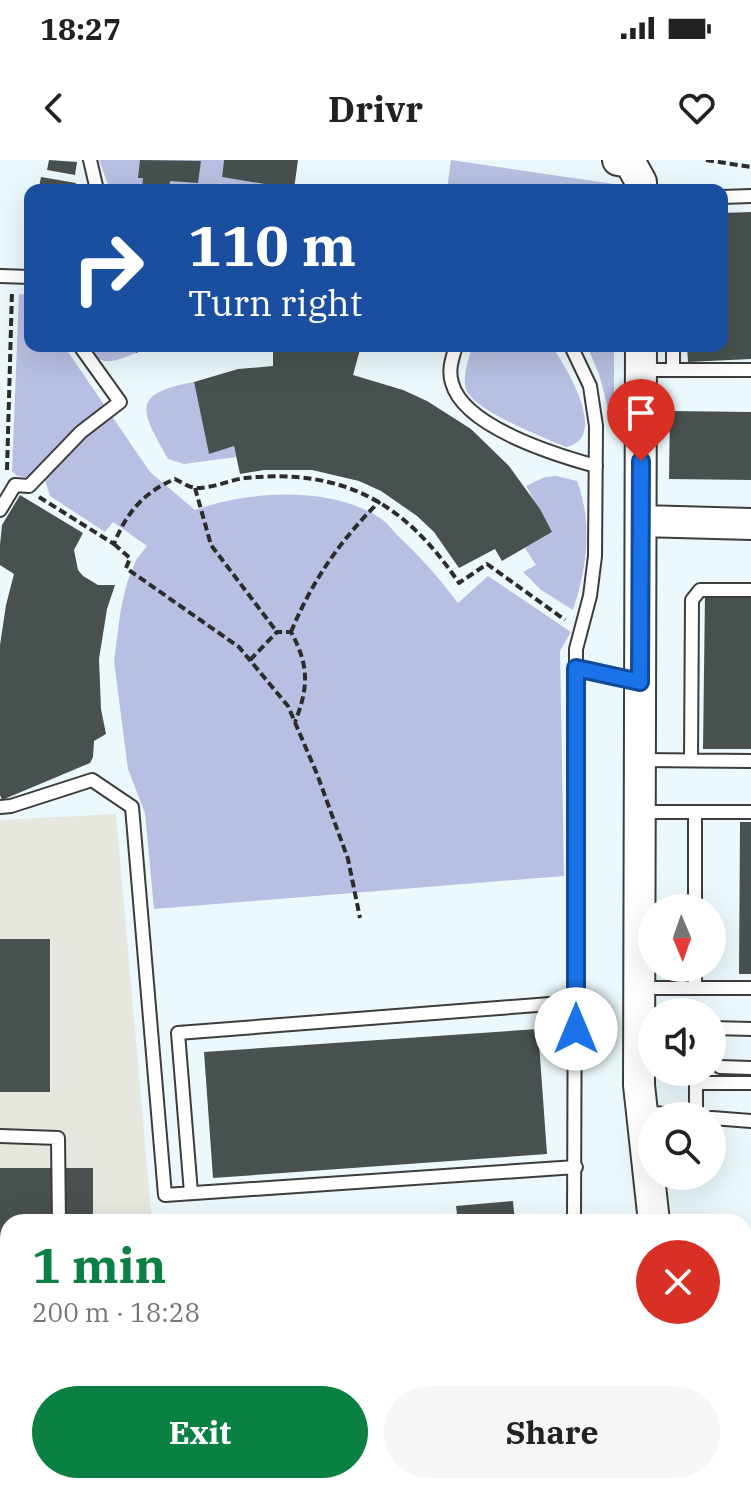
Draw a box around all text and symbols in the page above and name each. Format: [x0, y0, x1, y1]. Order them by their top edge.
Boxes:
text: 18:27 [40, 9, 121, 48]
text: Drivr [328, 85, 423, 132]
icon: back [32, 86, 76, 130]
icon: heart [675, 86, 719, 130]
text: 110 m [188, 209, 356, 281]
icon: right [56, 216, 160, 320]
text: Turn right [188, 279, 362, 326]
pin [607, 379, 675, 461]
icon: arrive [619, 391, 663, 435]
north arrow [638, 894, 726, 982]
map controls [638, 894, 726, 1190]
position arrow [534, 987, 618, 1071]
button: sound [638, 998, 726, 1086]
button: search [638, 1102, 726, 1190]
text: 1 min [32, 1234, 166, 1296]
button: close [636, 1240, 720, 1324]
text: 200 m · 18:28 [32, 1295, 200, 1329]
button: Exit [32, 1386, 368, 1478]
button: Share [384, 1386, 720, 1478]

